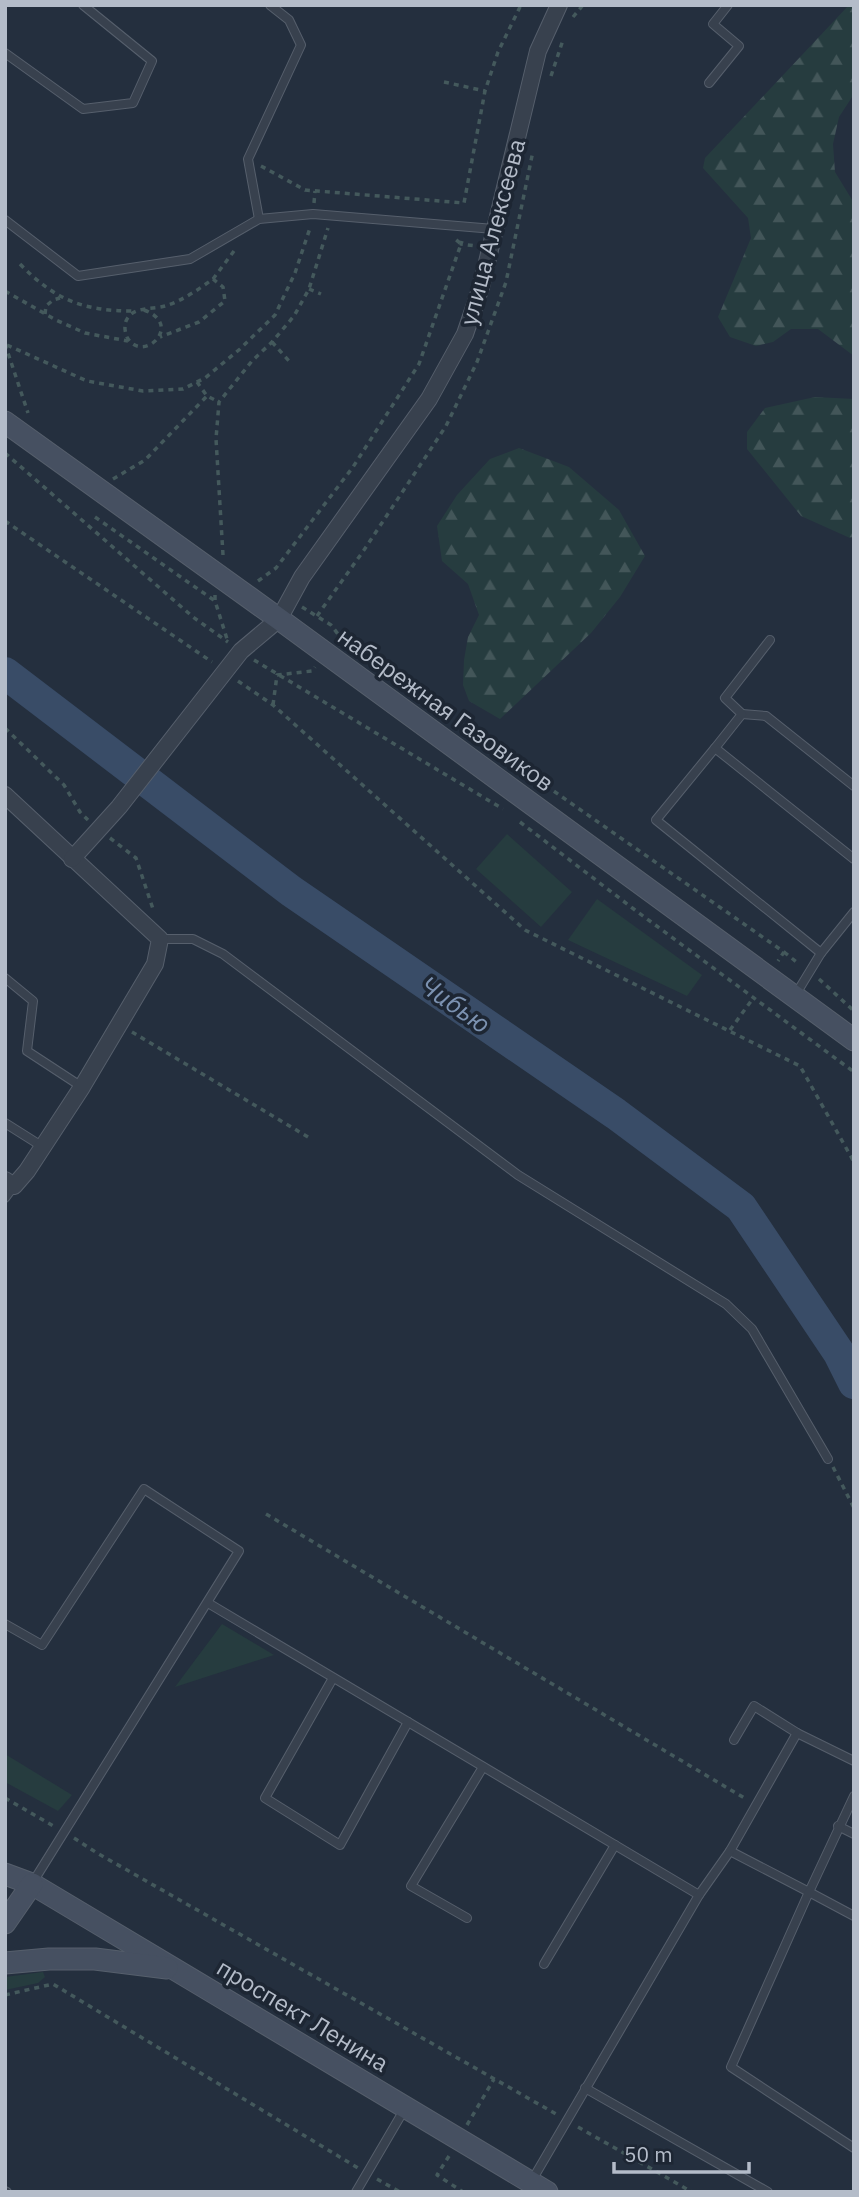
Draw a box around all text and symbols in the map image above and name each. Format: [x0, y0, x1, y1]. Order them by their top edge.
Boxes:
street label: улица Алексеева [452, 135, 532, 329]
street label: набережная Газовиков [332, 620, 560, 798]
water label: Чибью [414, 968, 498, 1040]
street label: проспект Ленина [211, 1951, 395, 2079]
scale bar [614, 2130, 749, 2174]
text: 50 m [624, 2140, 673, 2168]

